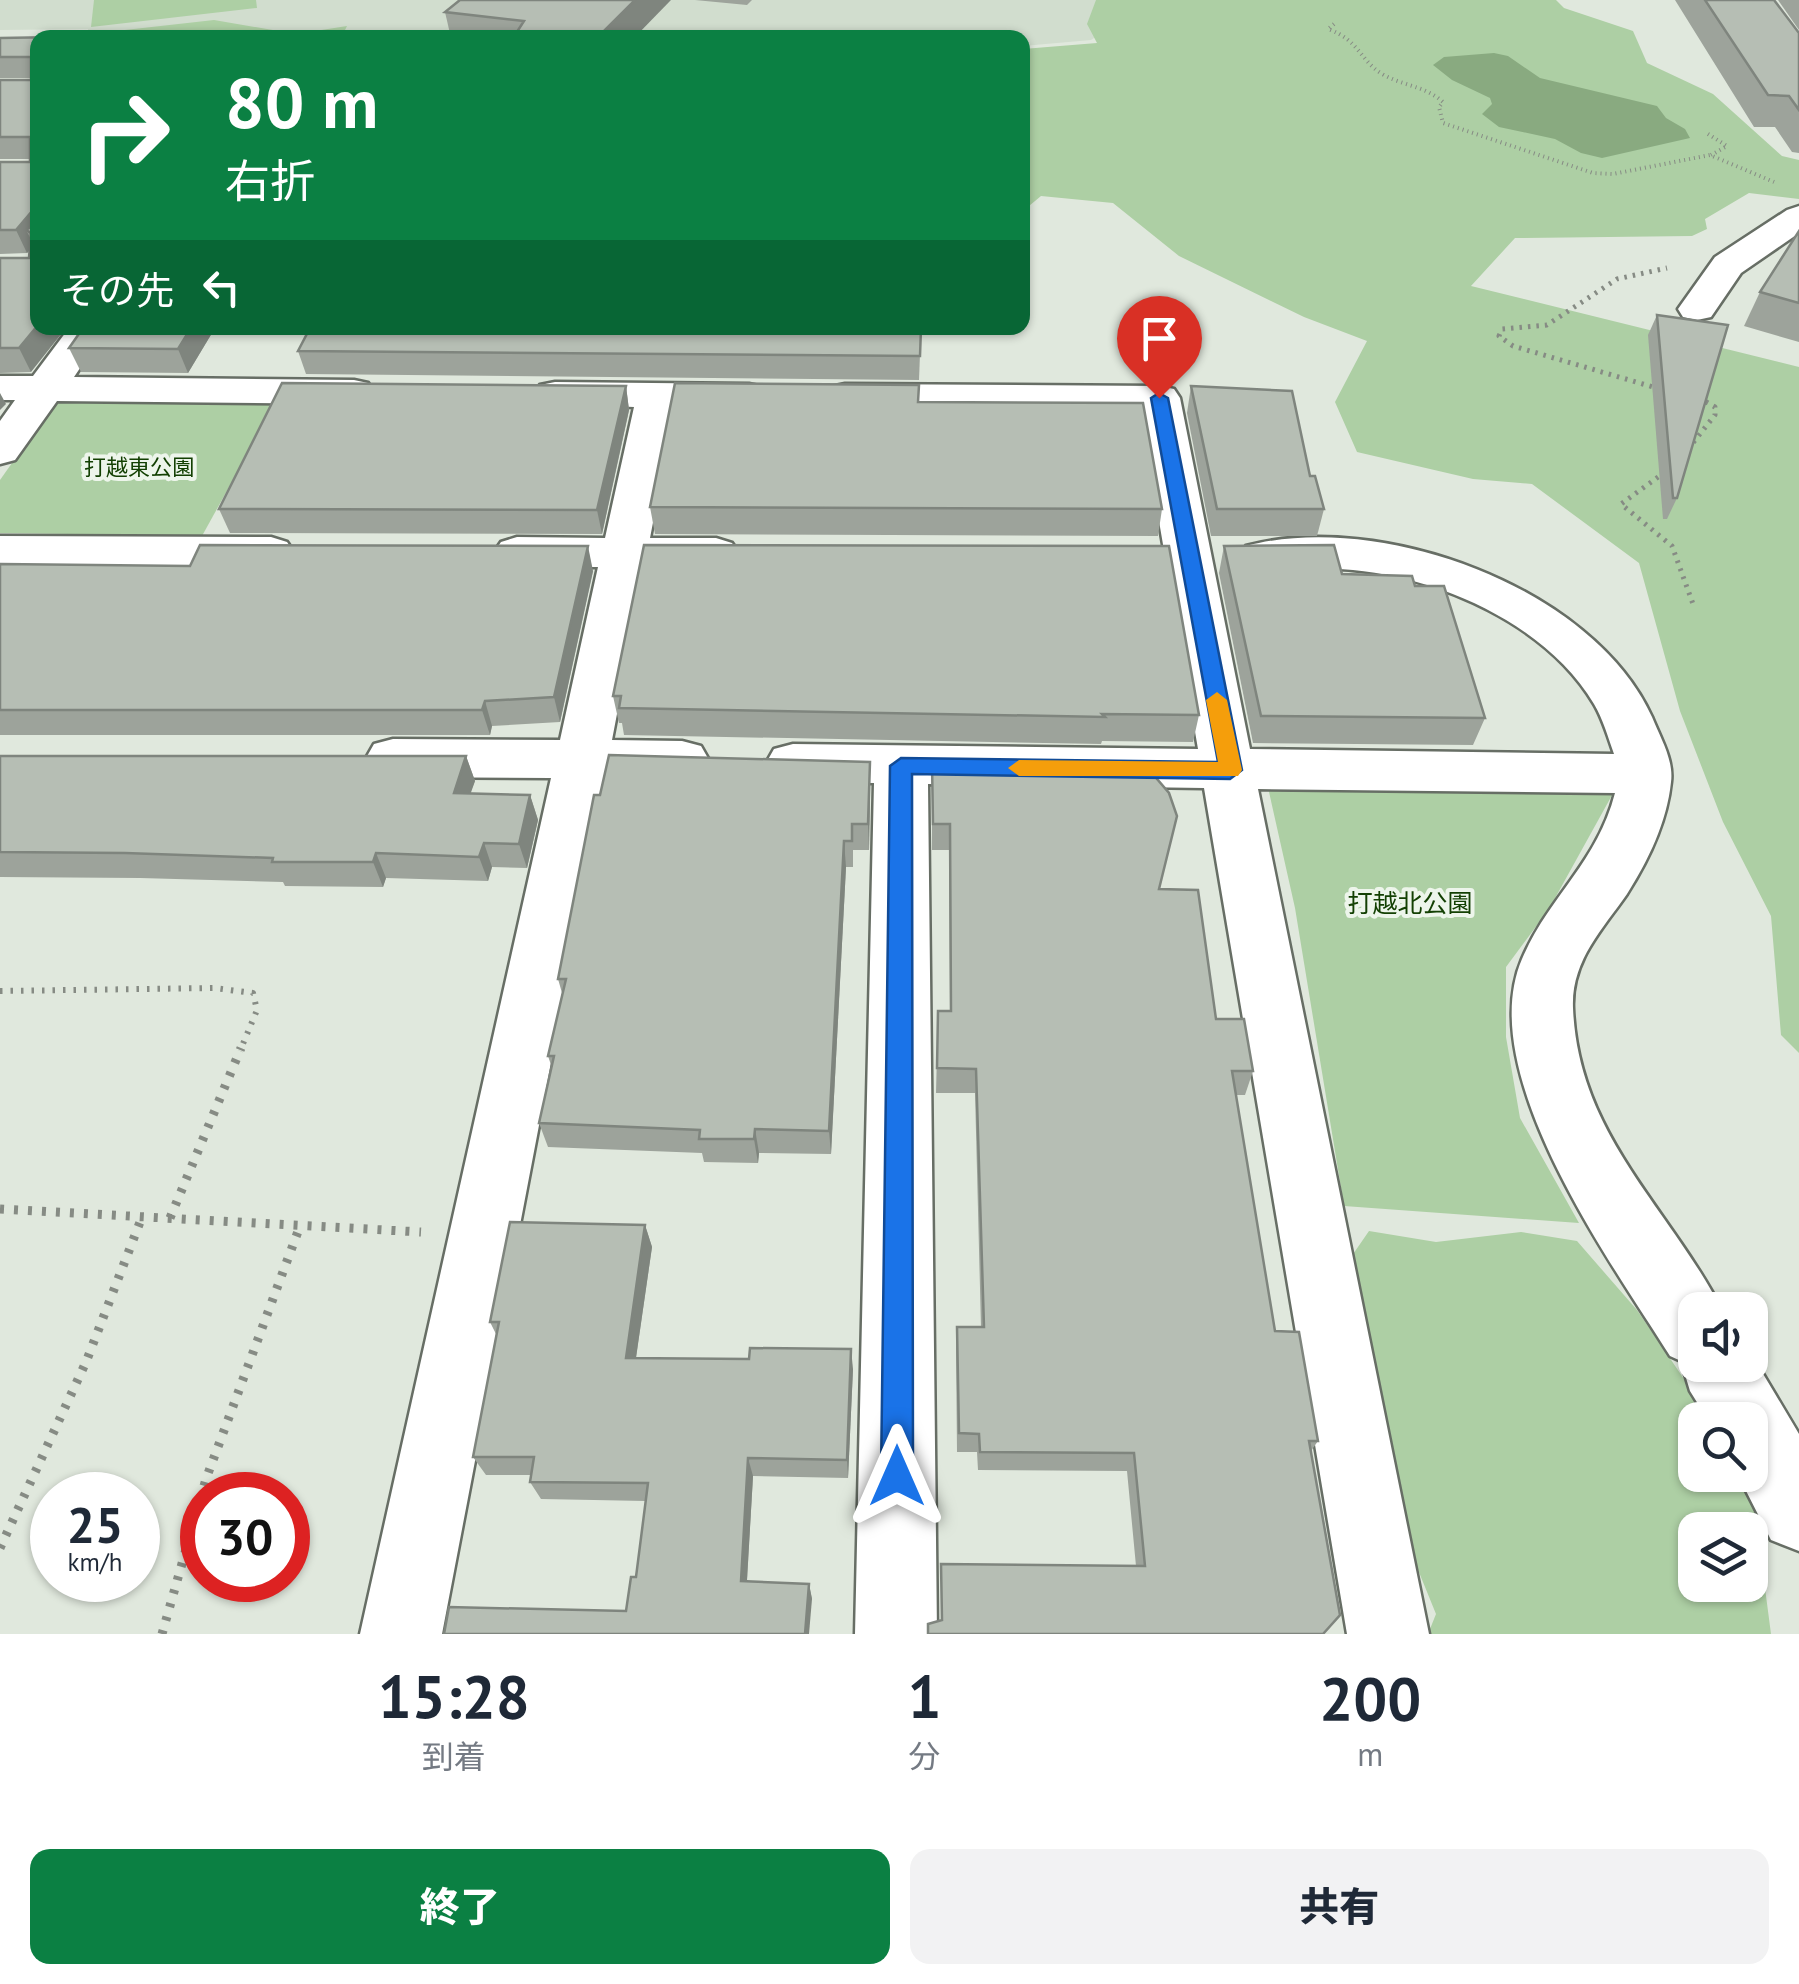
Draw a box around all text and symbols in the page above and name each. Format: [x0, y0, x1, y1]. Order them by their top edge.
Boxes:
text: 80 m [225, 57, 378, 147]
icon: right [60, 70, 190, 200]
text: 右折 [225, 151, 315, 209]
icon: left [194, 260, 249, 315]
text: その先 [60, 265, 174, 314]
pin [1117, 296, 1202, 399]
icon: arrive [1132, 311, 1187, 366]
park label: 打越東公園 [84, 453, 194, 481]
park label: 打越北公園 [1347, 887, 1473, 919]
map controls [1678, 1292, 1768, 1602]
button: sound [1678, 1292, 1768, 1382]
button: search [1678, 1402, 1768, 1492]
position arrow [845, 1424, 949, 1528]
speed limit sign: 30 [180, 1472, 310, 1602]
text: 25 [67, 1492, 123, 1557]
button: layers [1678, 1512, 1768, 1602]
text: km/h [68, 1546, 122, 1578]
text: 15:28 [378, 1657, 530, 1735]
text: 1 [908, 1657, 942, 1735]
text: 200 [1319, 1659, 1421, 1737]
text: m [1357, 1733, 1383, 1775]
text: 到着 [422, 1735, 486, 1777]
text: 分 [909, 1735, 941, 1777]
button: 終了 [30, 1849, 890, 1964]
button: 共有 [910, 1849, 1769, 1964]

